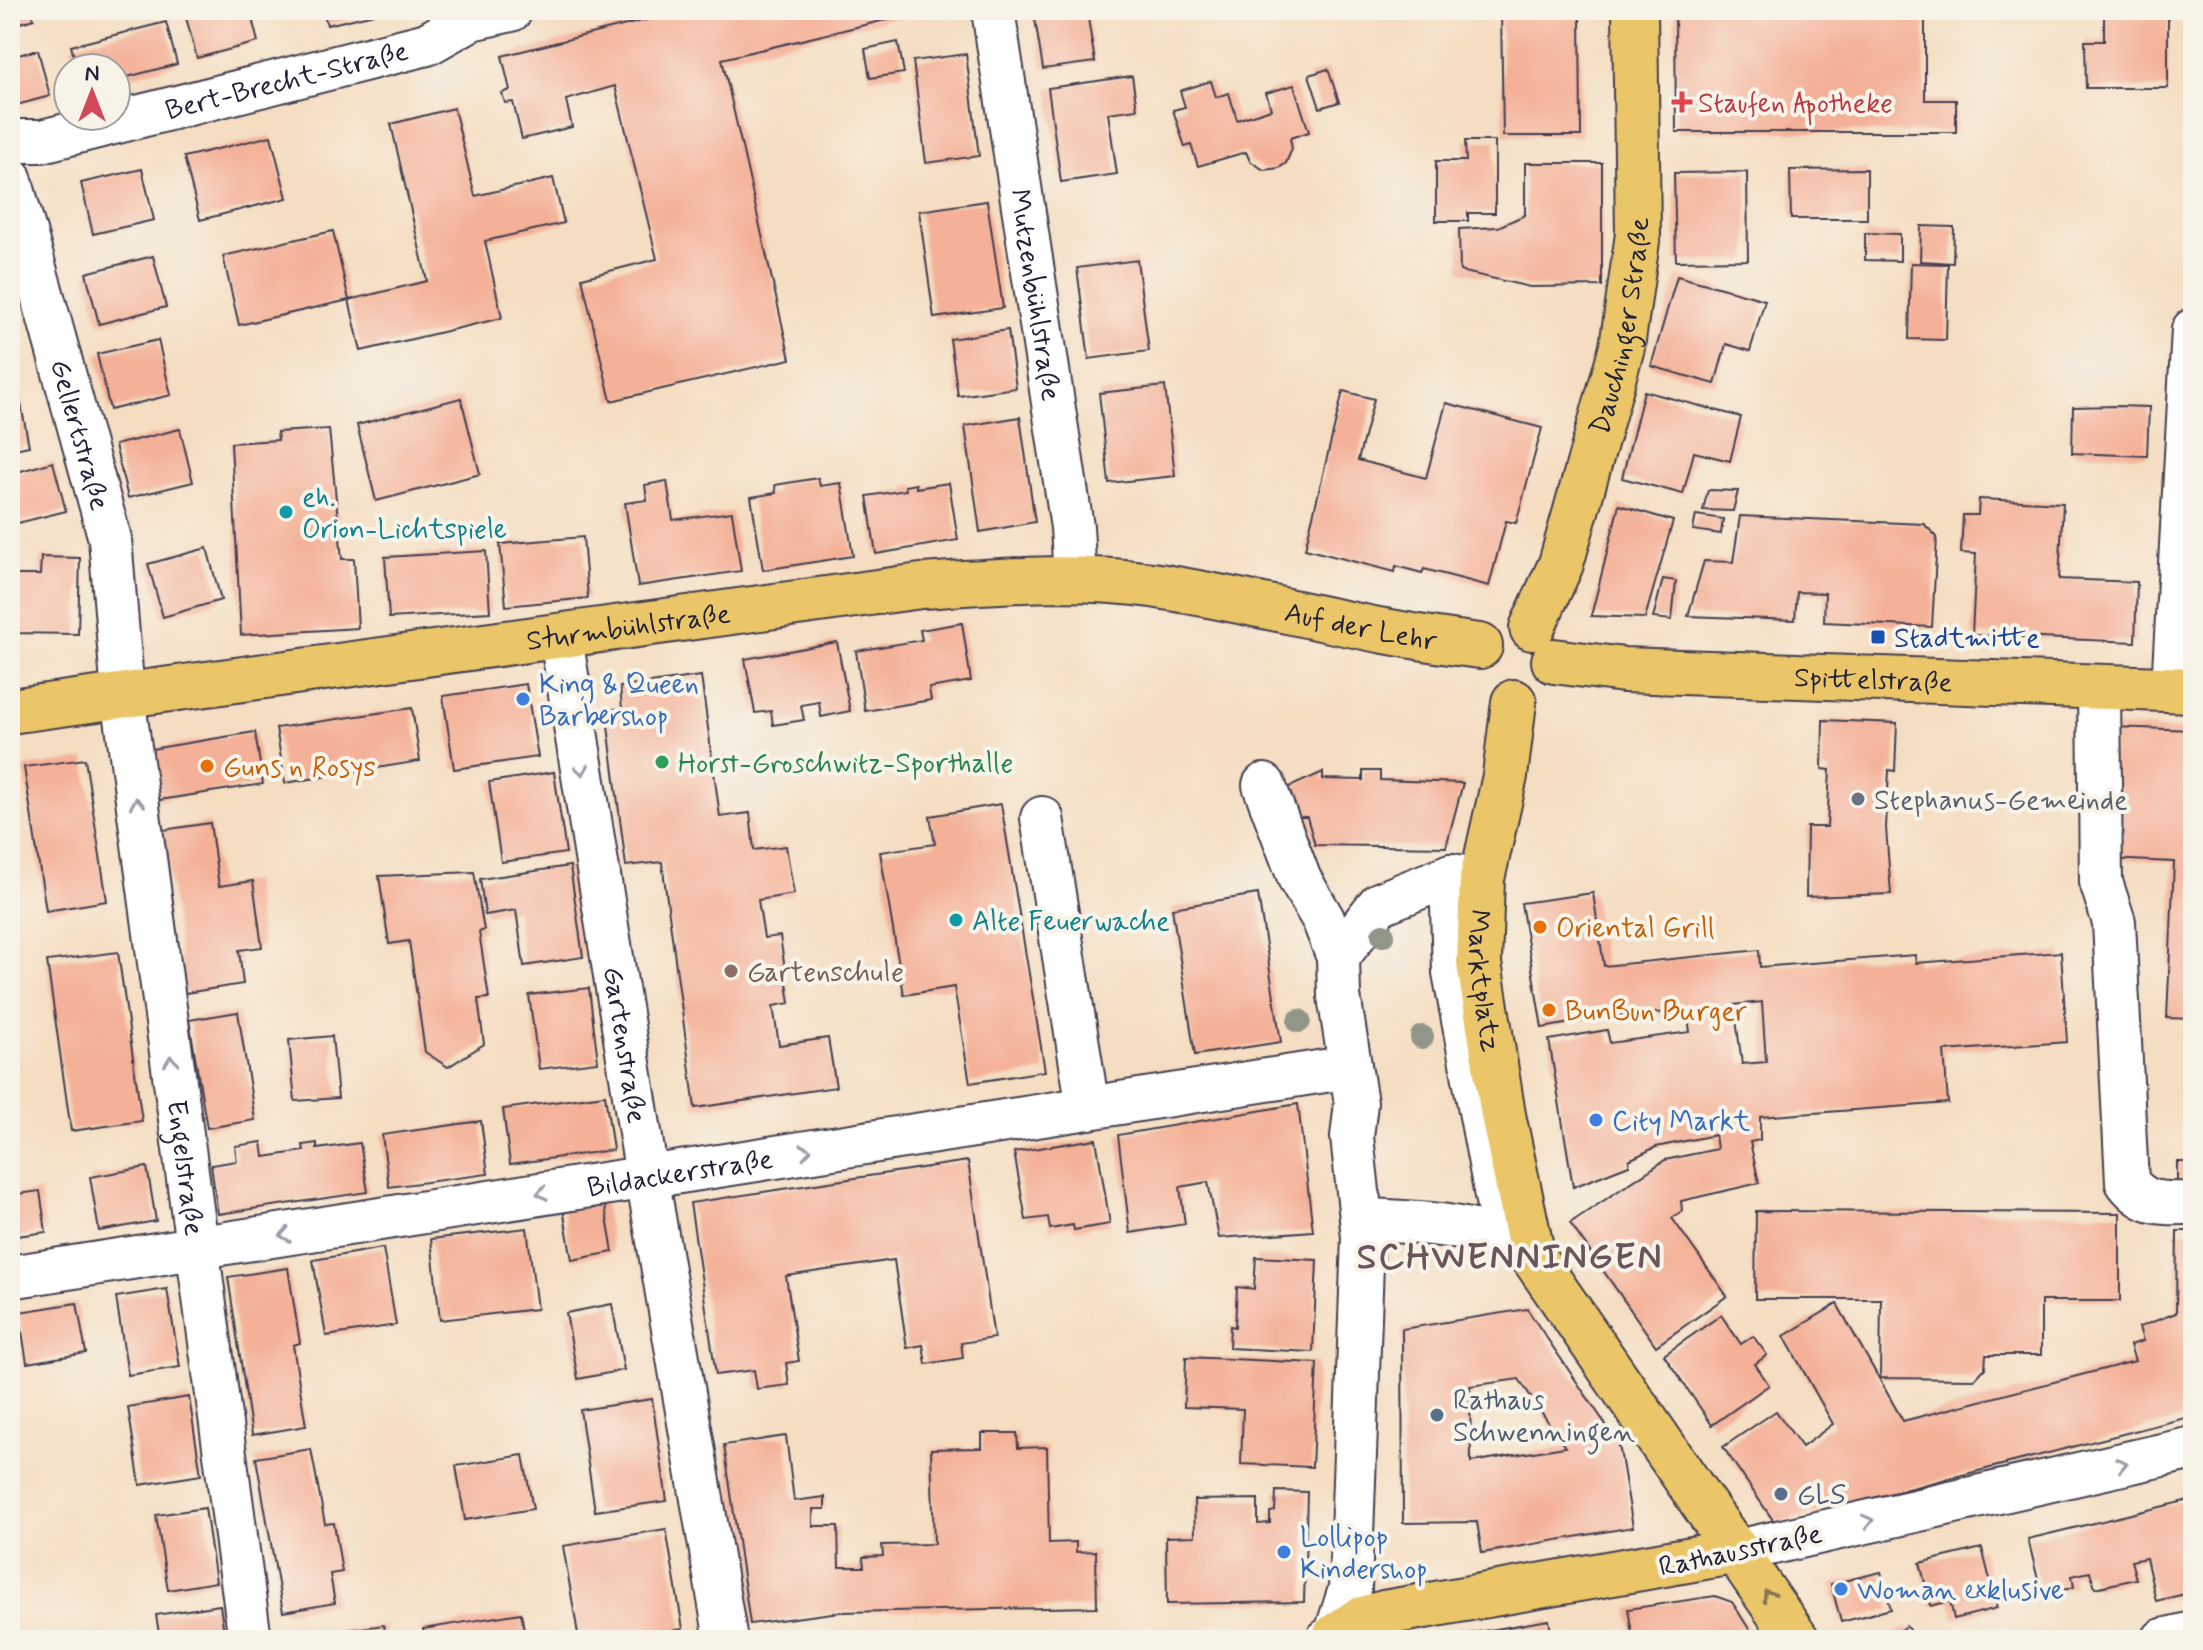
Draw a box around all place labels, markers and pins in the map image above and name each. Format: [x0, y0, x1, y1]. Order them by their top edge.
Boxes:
place label: Staufen Apotheke [1698, 86, 1893, 126]
marker: Staufen Apotheke [1673, 93, 1691, 111]
place label: eh. Orion-Lichtspiele [302, 480, 507, 549]
marker: eh. Orion-Lichtspiele [277, 503, 295, 521]
place label: Stadtmitte [1894, 621, 2040, 658]
marker: Stadtmitte [1869, 628, 1887, 646]
place label: King & Queen Barbershop [539, 667, 699, 736]
marker: King & Queen Barbershop [514, 690, 532, 708]
place label: Horst-Groschwitz-Sporthalle [678, 746, 1013, 783]
place label: Guns n Rosys [223, 750, 376, 787]
marker: Horst-Groschwitz-Sporthalle [653, 753, 671, 771]
marker: Guns n Rosys [198, 757, 216, 775]
place label: Stephanus-Gemeinde [1874, 783, 2128, 820]
marker: Stephanus-Gemeinde [1849, 790, 1867, 808]
place label: Alte Feuerwache [972, 904, 1170, 941]
marker: Alte Feuerwache [947, 911, 965, 929]
place label: Oriental Grill [1556, 911, 1715, 948]
marker: Oriental Grill [1531, 918, 1549, 936]
place label: Gartenschule [747, 955, 904, 992]
marker: Gartenschule [722, 962, 740, 980]
place label: BunBun Burger [1565, 994, 1747, 1031]
marker: BunBun Burger [1540, 1001, 1558, 1019]
place label: City Markt [1612, 1104, 1751, 1141]
marker: City Markt [1587, 1111, 1605, 1129]
place label: Rathaus Schwenningen [1453, 1383, 1635, 1455]
marker: Rathaus Schwenningen [1428, 1406, 1446, 1424]
place label: GLS [1797, 1478, 1846, 1515]
marker: GLS [1772, 1485, 1790, 1503]
place label: Lollipop Kindershop [1300, 1520, 1428, 1589]
marker: Lollipop Kindershop [1275, 1543, 1293, 1561]
place label: Woman exklusive [1857, 1573, 2064, 1610]
marker: Woman exklusive [1832, 1580, 1850, 1598]

